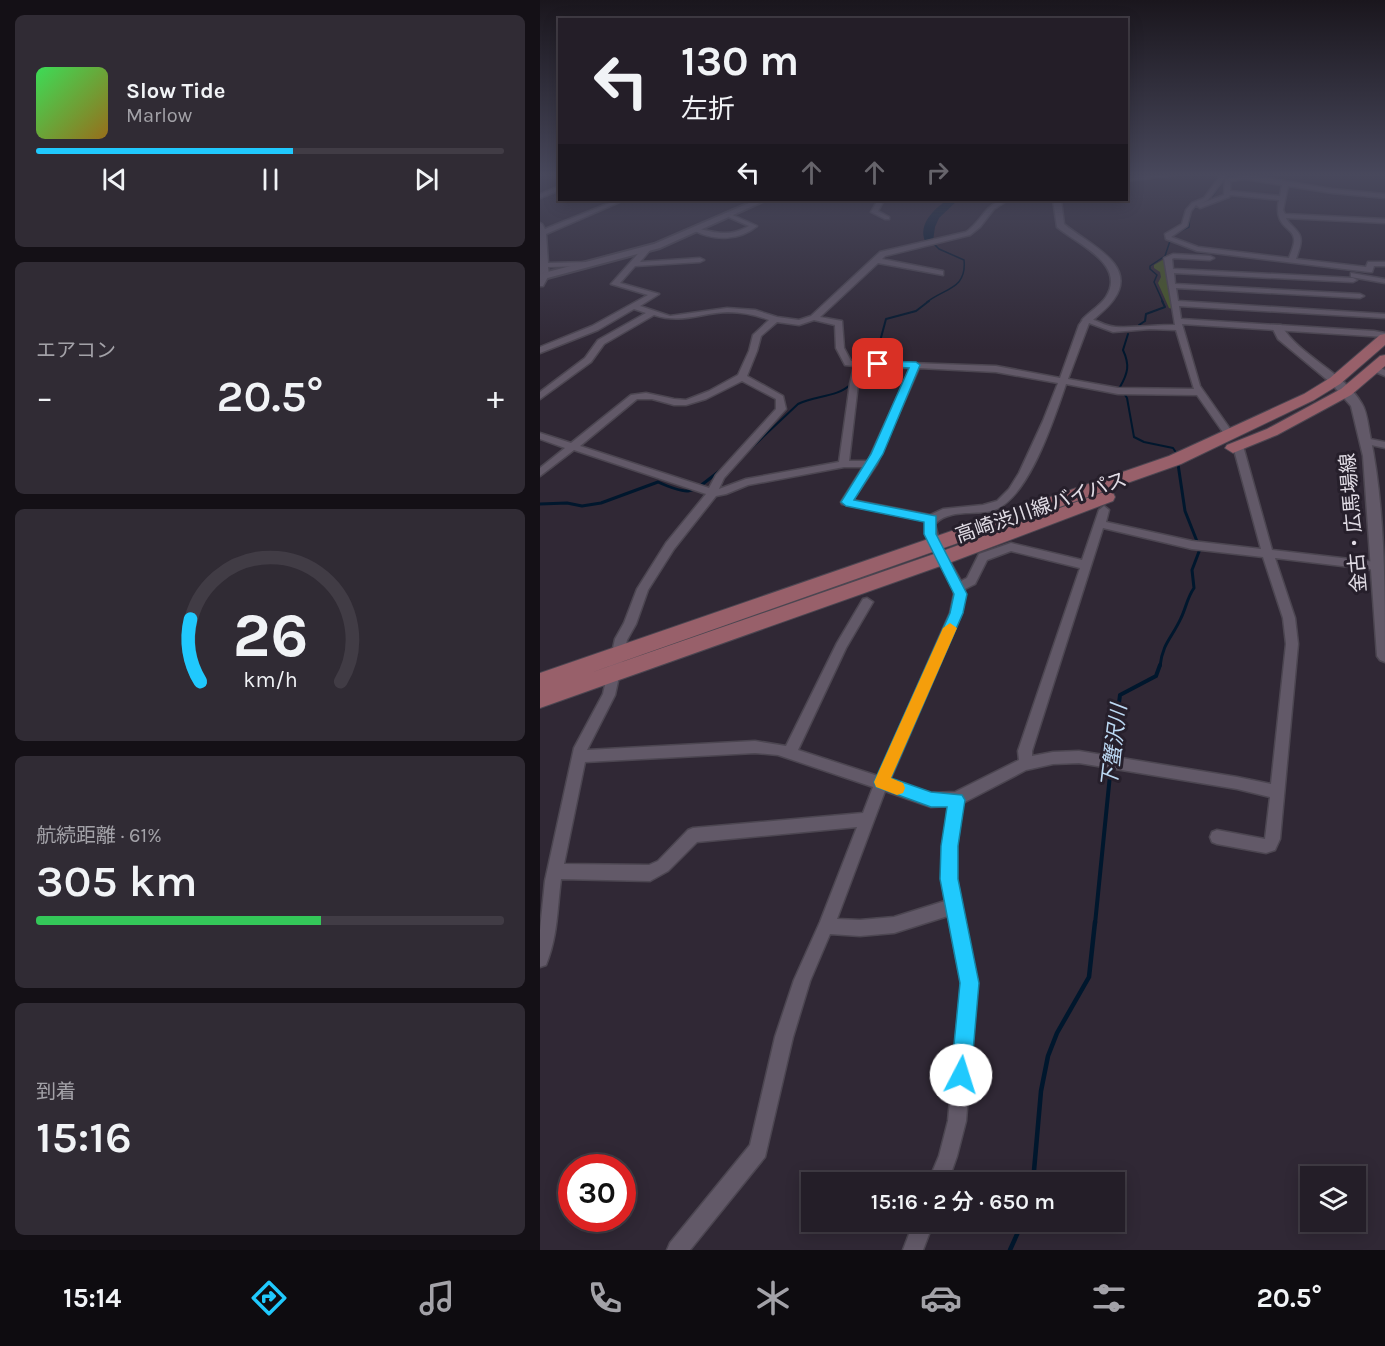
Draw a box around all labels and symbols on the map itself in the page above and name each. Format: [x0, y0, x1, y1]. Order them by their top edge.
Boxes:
pin [852, 338, 903, 389]
street label: 金古・広馬場線 [1336, 452, 1371, 594]
street label: 高崎渋川線バイパス [953, 467, 1130, 548]
water label: 下蟹沢川 [1097, 701, 1131, 789]
position arrow [929, 1043, 993, 1107]
speed limit sign: 30 [558, 1154, 636, 1232]

